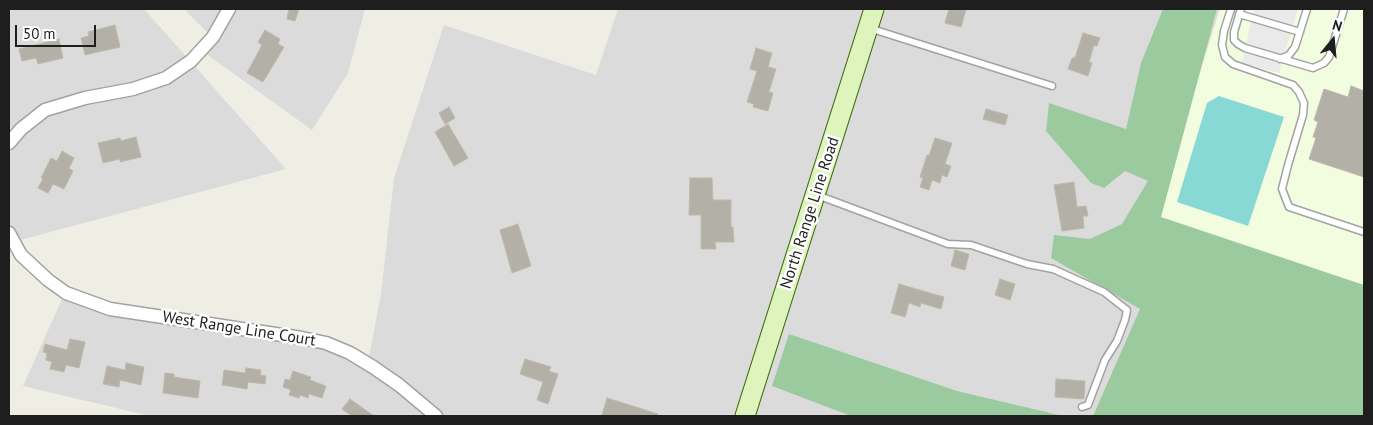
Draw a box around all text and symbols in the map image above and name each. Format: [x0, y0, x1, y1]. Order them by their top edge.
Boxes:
scale bar [18, 15, 99, 47]
north arrow [1308, 15, 1358, 65]
text: N [1330, 16, 1344, 36]
text: 50 m [23, 24, 56, 43]
street label: North Range Line Road [776, 135, 844, 291]
street label: West Range Line Court [161, 307, 317, 351]

